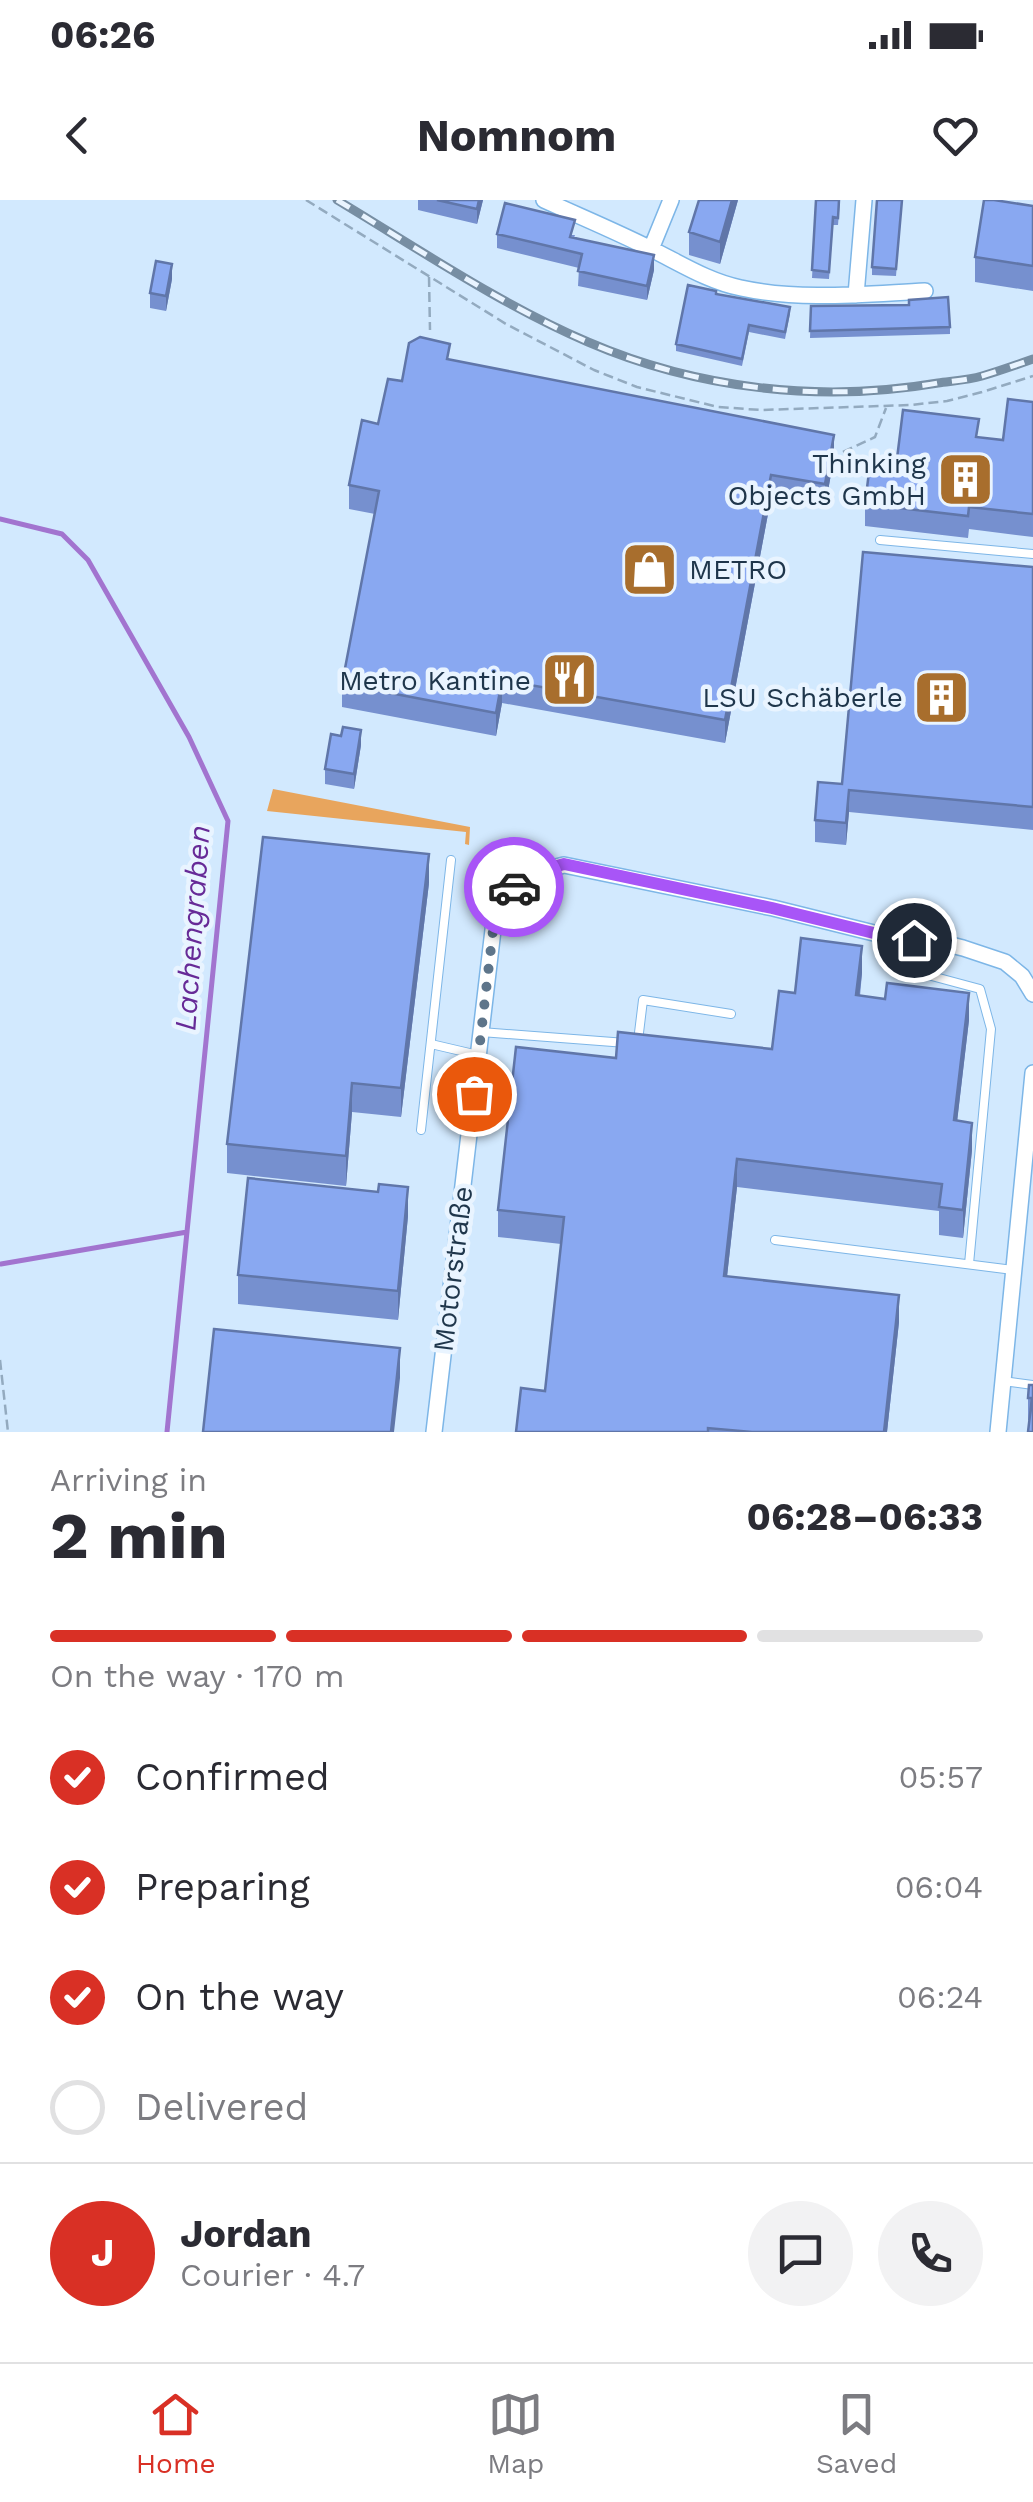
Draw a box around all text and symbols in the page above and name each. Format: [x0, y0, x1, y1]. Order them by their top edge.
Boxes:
text: 06:26 [50, 13, 155, 57]
icon: back [50, 108, 105, 163]
icon: heart [928, 108, 983, 163]
text: Nomnom [417, 109, 616, 162]
place label: Thinking Objects GmbH [728, 447, 926, 512]
building icon: Thinking Objects GmbH [935, 449, 995, 509]
shop icon: METRO [620, 539, 680, 599]
place label: METRO [689, 553, 787, 586]
restaurant icon: Metro Kantine [540, 650, 600, 710]
place label: Metro Kantine [339, 664, 531, 697]
building icon: LSU Schäberle [912, 667, 972, 727]
place label: LSU Schäberle [702, 681, 903, 714]
water label: Lachengraben [167, 824, 217, 1032]
courier [464, 837, 564, 937]
icon: car [487, 860, 542, 915]
pin [872, 898, 957, 983]
icon: home [887, 913, 942, 968]
pin [432, 1052, 517, 1137]
icon: bag [447, 1067, 502, 1122]
street label: Motorstraße [426, 1184, 480, 1354]
text: Arriving in [50, 1461, 207, 1499]
text: 06:28–06:33 [746, 1495, 983, 1539]
text: 2 min [50, 1498, 228, 1574]
text: On the way · 170 m [50, 1657, 345, 1695]
icon: check [50, 1750, 105, 1805]
text: Confirmed [135, 1755, 330, 1799]
text: 05:57 [898, 1758, 983, 1796]
icon: check [50, 1860, 105, 1915]
text: Preparing [135, 1865, 310, 1909]
text: 06:04 [895, 1868, 983, 1906]
icon: check [50, 1970, 105, 2025]
text: On the way [135, 1975, 344, 2019]
text: 06:24 [897, 1978, 983, 2016]
text: Delivered [135, 2085, 308, 2129]
button: chat [748, 2201, 853, 2306]
button: phone [878, 2201, 983, 2306]
text: Jordan [180, 2212, 312, 2256]
text: J [91, 2231, 114, 2275]
text: Courier · 4.7 [180, 2256, 365, 2294]
tab: Home [136, 2387, 216, 2480]
tab: Map [487, 2387, 544, 2480]
tab: Saved [816, 2387, 897, 2480]

